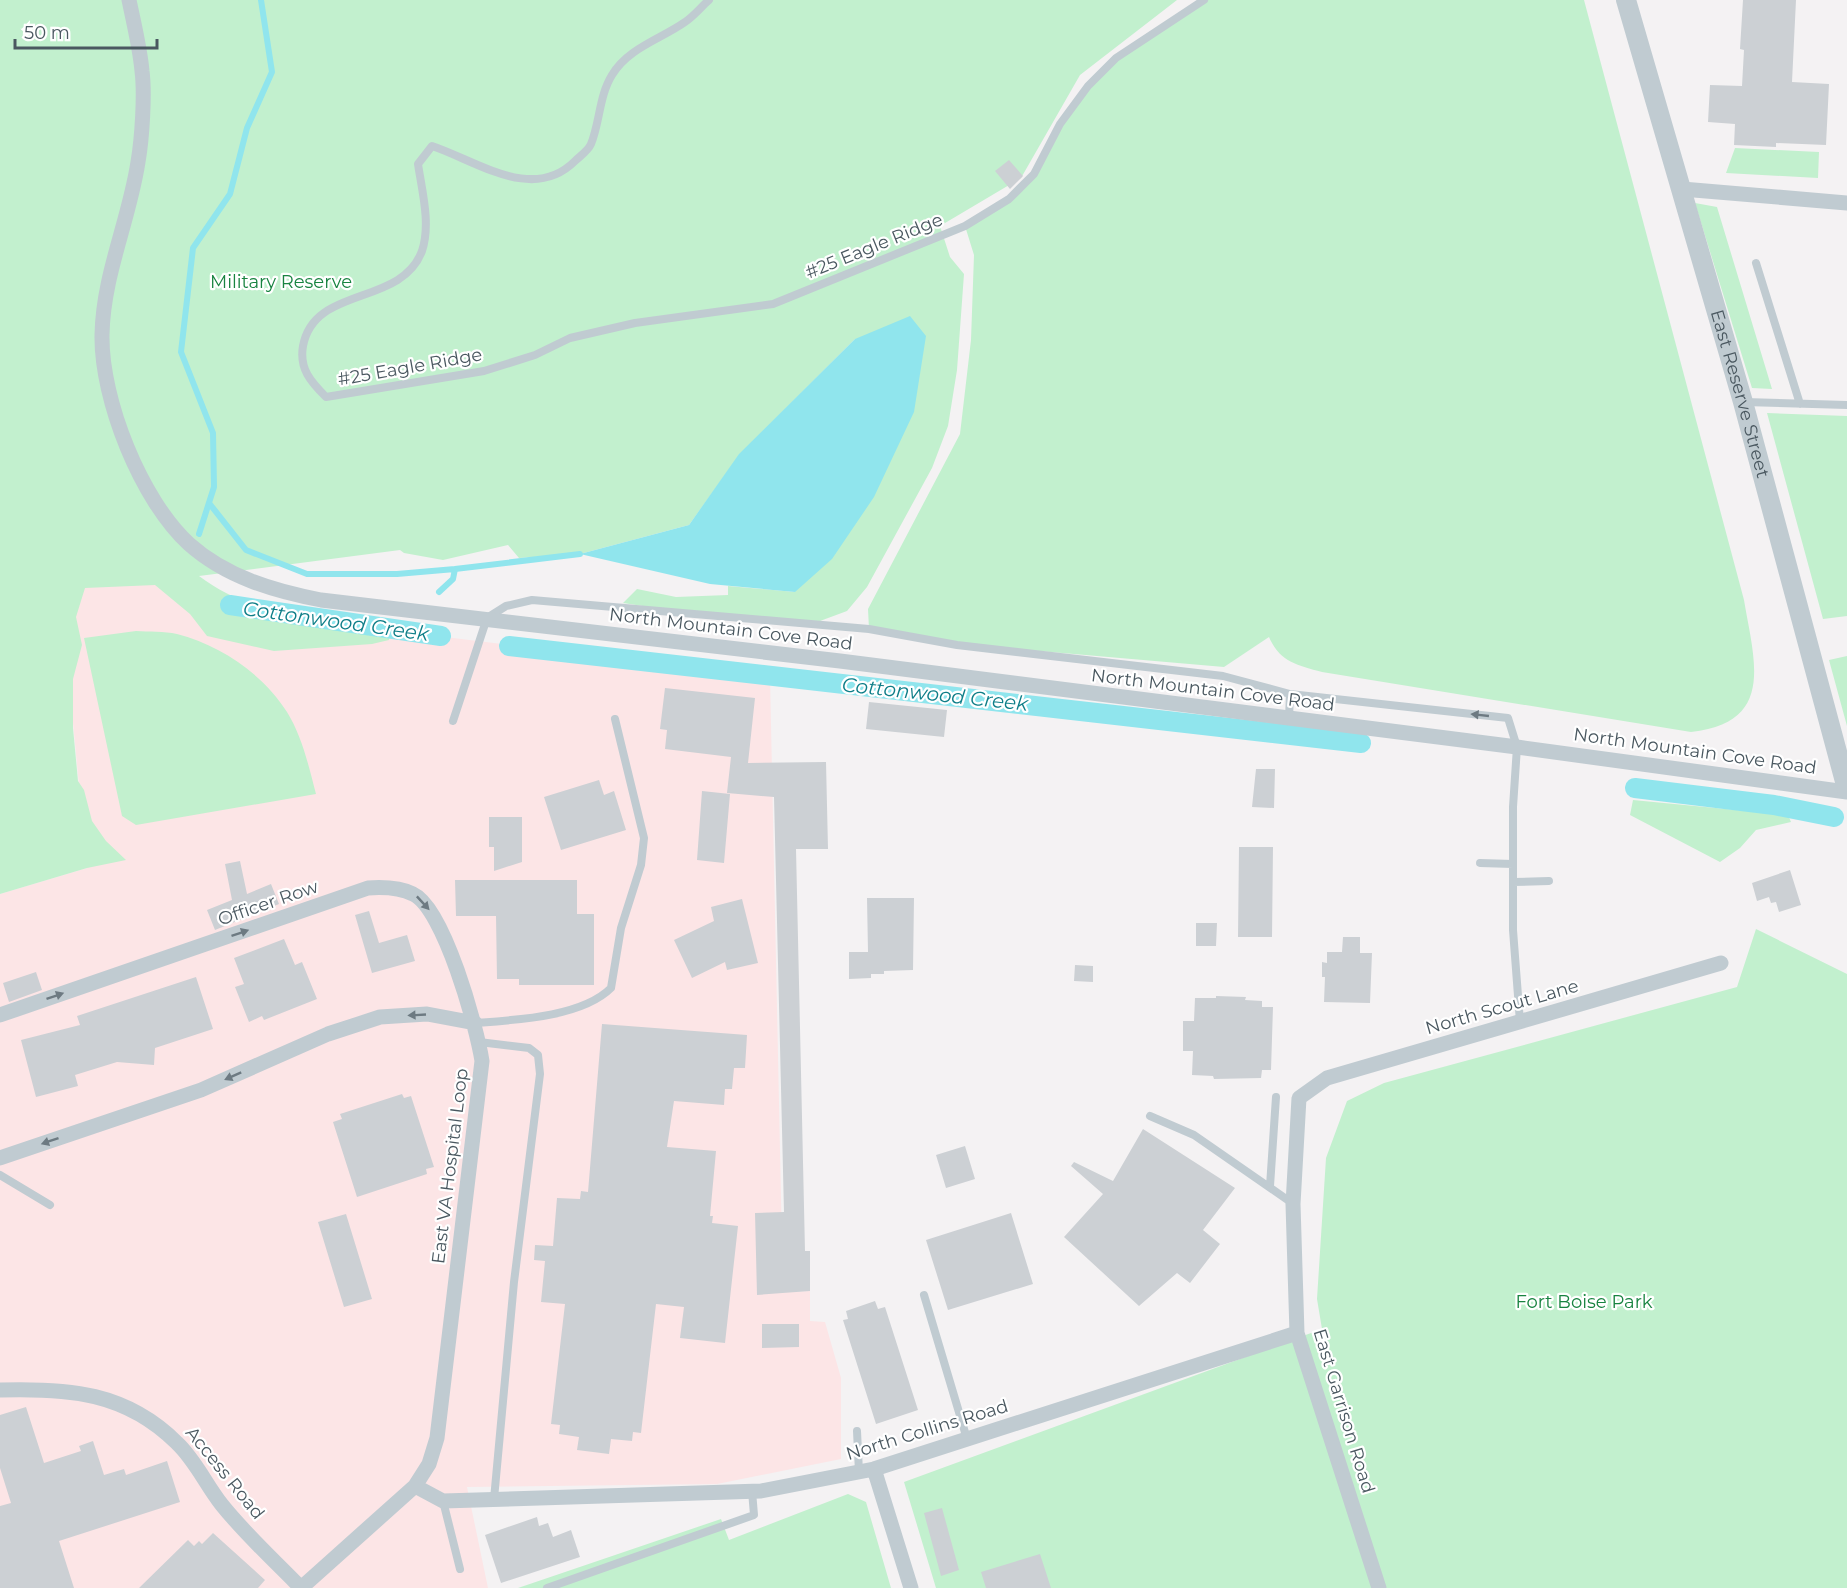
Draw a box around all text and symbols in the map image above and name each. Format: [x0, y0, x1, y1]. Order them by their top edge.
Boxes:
scale bar [15, 12, 158, 50]
text: 50 m [24, 22, 70, 44]
street label: #25 Eagle Ridge [802, 208, 946, 284]
park label: Military Reserve [210, 271, 352, 293]
street label: East Reserve Street [1706, 307, 1774, 480]
street label: #25 Eagle Ridge [336, 343, 484, 391]
water label: Cottonwood Creek [242, 596, 432, 646]
street label: North Mountain Cove Road [608, 603, 854, 655]
street label: North Mountain Cove Road [1090, 664, 1336, 716]
water label: Cottonwood Creek [841, 672, 1031, 716]
one-way arrow [1471, 710, 1490, 720]
street label: North Mountain Cove Road [1572, 723, 1818, 779]
street label: Officer Row [215, 875, 321, 930]
one-way arrow [415, 895, 429, 909]
one-way arrow [231, 928, 249, 938]
street label: North Scout Lane [1423, 975, 1581, 1039]
one-way arrow [46, 991, 64, 1001]
one-way arrow [407, 1010, 426, 1020]
street label: East VA Hospital Loop [427, 1067, 473, 1265]
one-way arrow [225, 1071, 242, 1080]
one-way arrow [41, 1137, 59, 1147]
park label: Fort Boise Park [1515, 1291, 1653, 1313]
street label: East Garrison Road [1308, 1326, 1380, 1496]
street label: North Collins Road [843, 1395, 1011, 1465]
street label: Access Road [181, 1422, 269, 1524]

